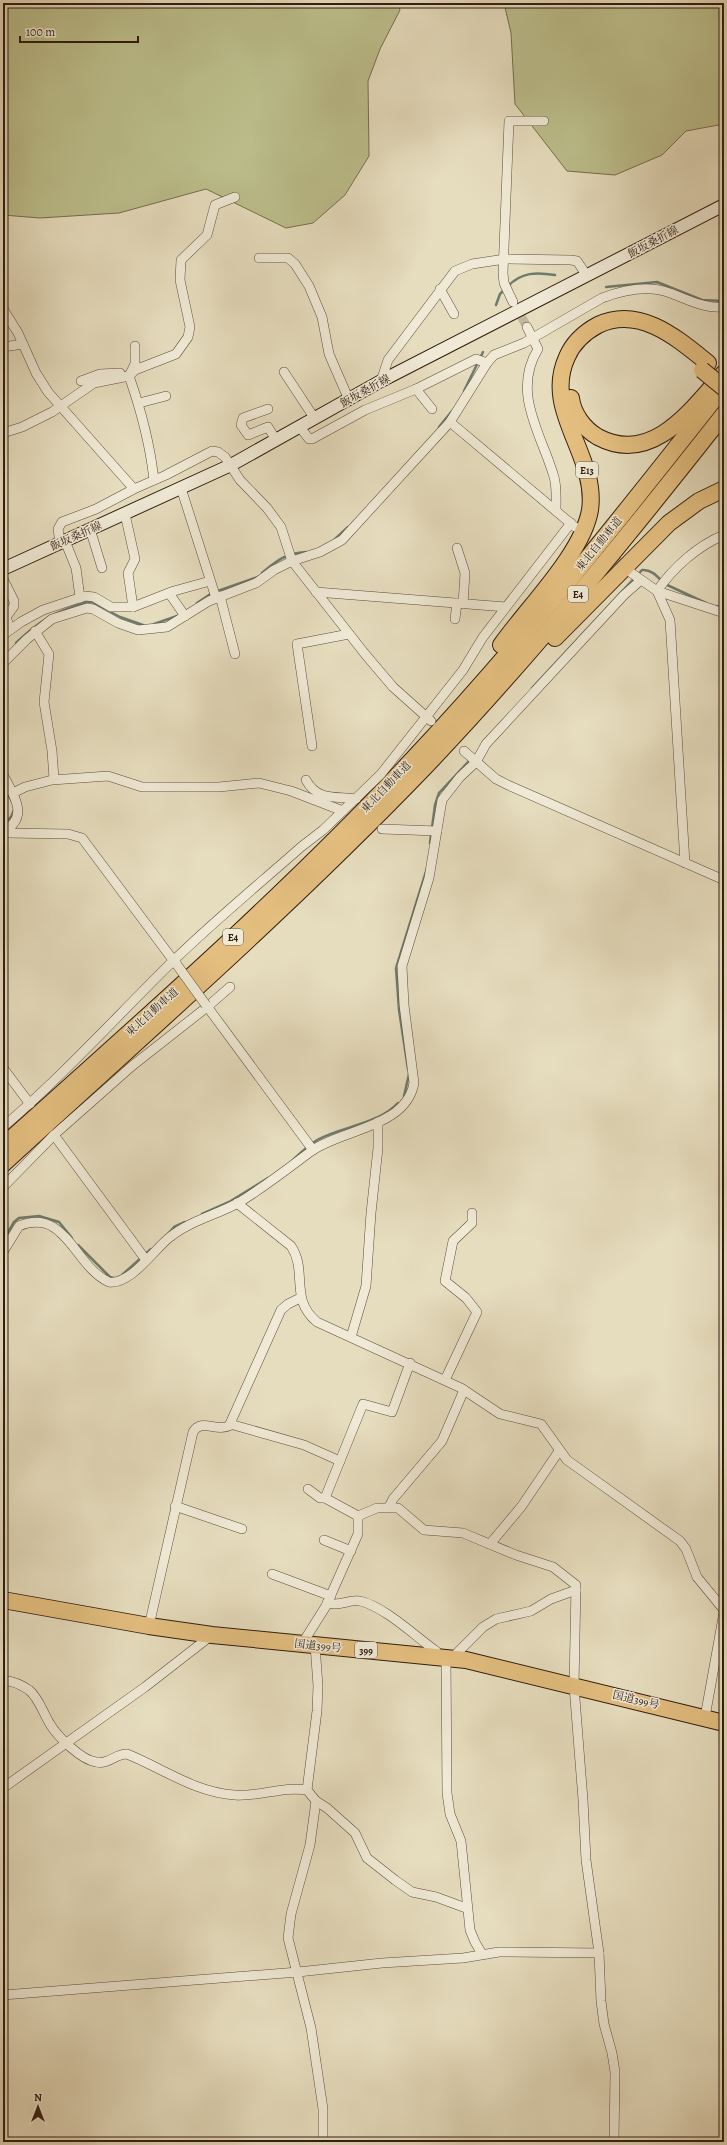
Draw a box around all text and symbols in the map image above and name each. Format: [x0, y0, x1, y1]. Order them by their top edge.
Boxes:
scale bar [20, 18, 138, 44]
text: 100 m [26, 24, 55, 40]
street label: 飯坂桑折線 [625, 222, 681, 262]
street label: 飯坂桑折線 [337, 371, 393, 411]
road number: E13 [576, 462, 598, 478]
street label: 東北自動車道 [572, 514, 626, 574]
street label: 飯坂桑折線 [48, 518, 104, 554]
road number: E4 [568, 586, 588, 602]
street label: 東北自動車道 [358, 758, 414, 816]
road number: E4 [223, 929, 243, 945]
street label: 東北自動車道 [122, 984, 182, 1040]
street label: 国道399号 [294, 1636, 342, 1656]
road number: 399 [355, 1642, 377, 1658]
street label: 国道399号 [611, 1687, 661, 1713]
north arrow [18, 2087, 58, 2127]
text: N [34, 2090, 42, 2105]

